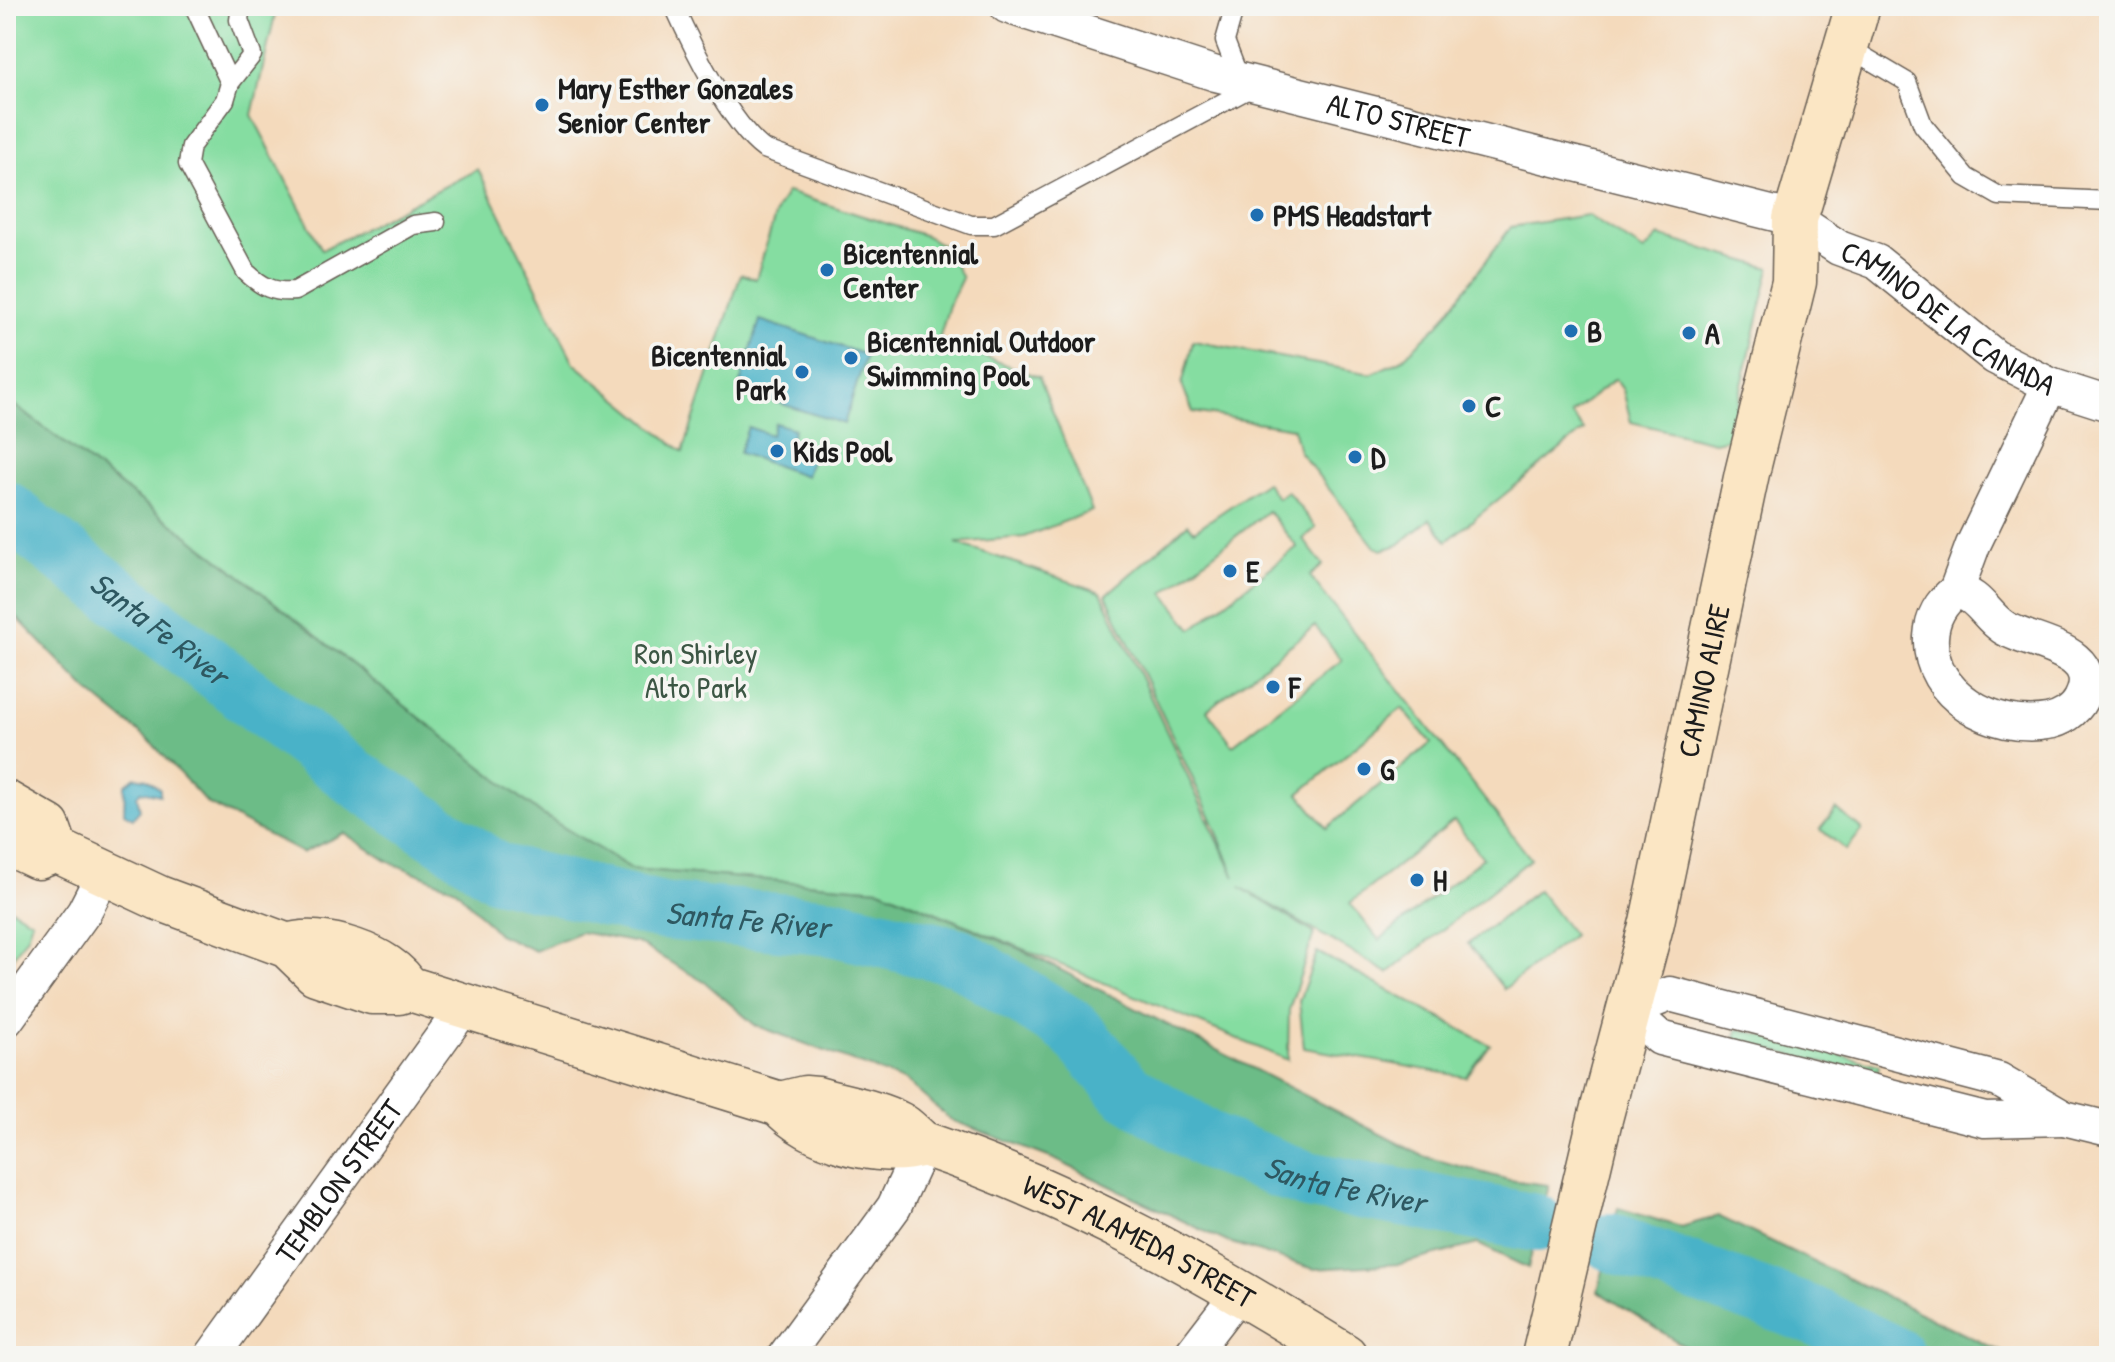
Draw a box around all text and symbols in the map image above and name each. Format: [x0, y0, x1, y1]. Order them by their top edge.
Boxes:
place label: Mary Esther Gonzales Senior Center [558, 68, 793, 142]
street label: ALTO STREET [1323, 83, 1475, 157]
marker: Mary Esther Gonzales Senior Center [533, 96, 551, 114]
place label: PMS Headstart [1273, 195, 1433, 235]
marker: PMS Headstart [1248, 206, 1266, 224]
street label: CAMINO DE LA CANADA [1836, 231, 2063, 405]
place label: Bicentennial Center [843, 233, 979, 307]
marker: Bicentennial Center [818, 261, 836, 279]
place label: B [1587, 311, 1602, 351]
place label: A [1705, 313, 1720, 353]
place label: Bicentennial Outdoor Swimming Pool [867, 321, 1096, 396]
marker: B [1562, 322, 1580, 340]
marker: A [1680, 324, 1698, 342]
place label: Bicentennial Park [651, 335, 787, 409]
marker: Bicentennial Outdoor Swimming Pool [842, 349, 860, 367]
marker: Bicentennial Park [793, 363, 811, 381]
place label: C [1485, 386, 1501, 426]
marker: C [1460, 397, 1478, 415]
place label: Kids Pool [793, 431, 893, 471]
place label: D [1371, 437, 1386, 477]
marker: Kids Pool [768, 442, 786, 460]
marker: D [1346, 448, 1364, 466]
place label: E [1246, 551, 1260, 591]
water label: Santa Fe River [82, 561, 241, 697]
marker: E [1221, 562, 1239, 580]
street label: CAMINO ALIRE [1667, 600, 1739, 761]
park label: Ron Shirley Alto Park [634, 633, 758, 707]
place label: F [1288, 667, 1302, 707]
marker: F [1264, 678, 1282, 696]
place label: G [1380, 749, 1395, 789]
marker: G [1355, 760, 1373, 778]
place label: H [1433, 860, 1447, 900]
marker: H [1408, 871, 1426, 889]
water label: Santa Fe River [664, 890, 835, 949]
street label: TEMBLON STREET [266, 1090, 412, 1271]
water label: Santa Fe River [1258, 1144, 1433, 1224]
street label: WEST ALAMEDA STREET [1017, 1164, 1263, 1318]

